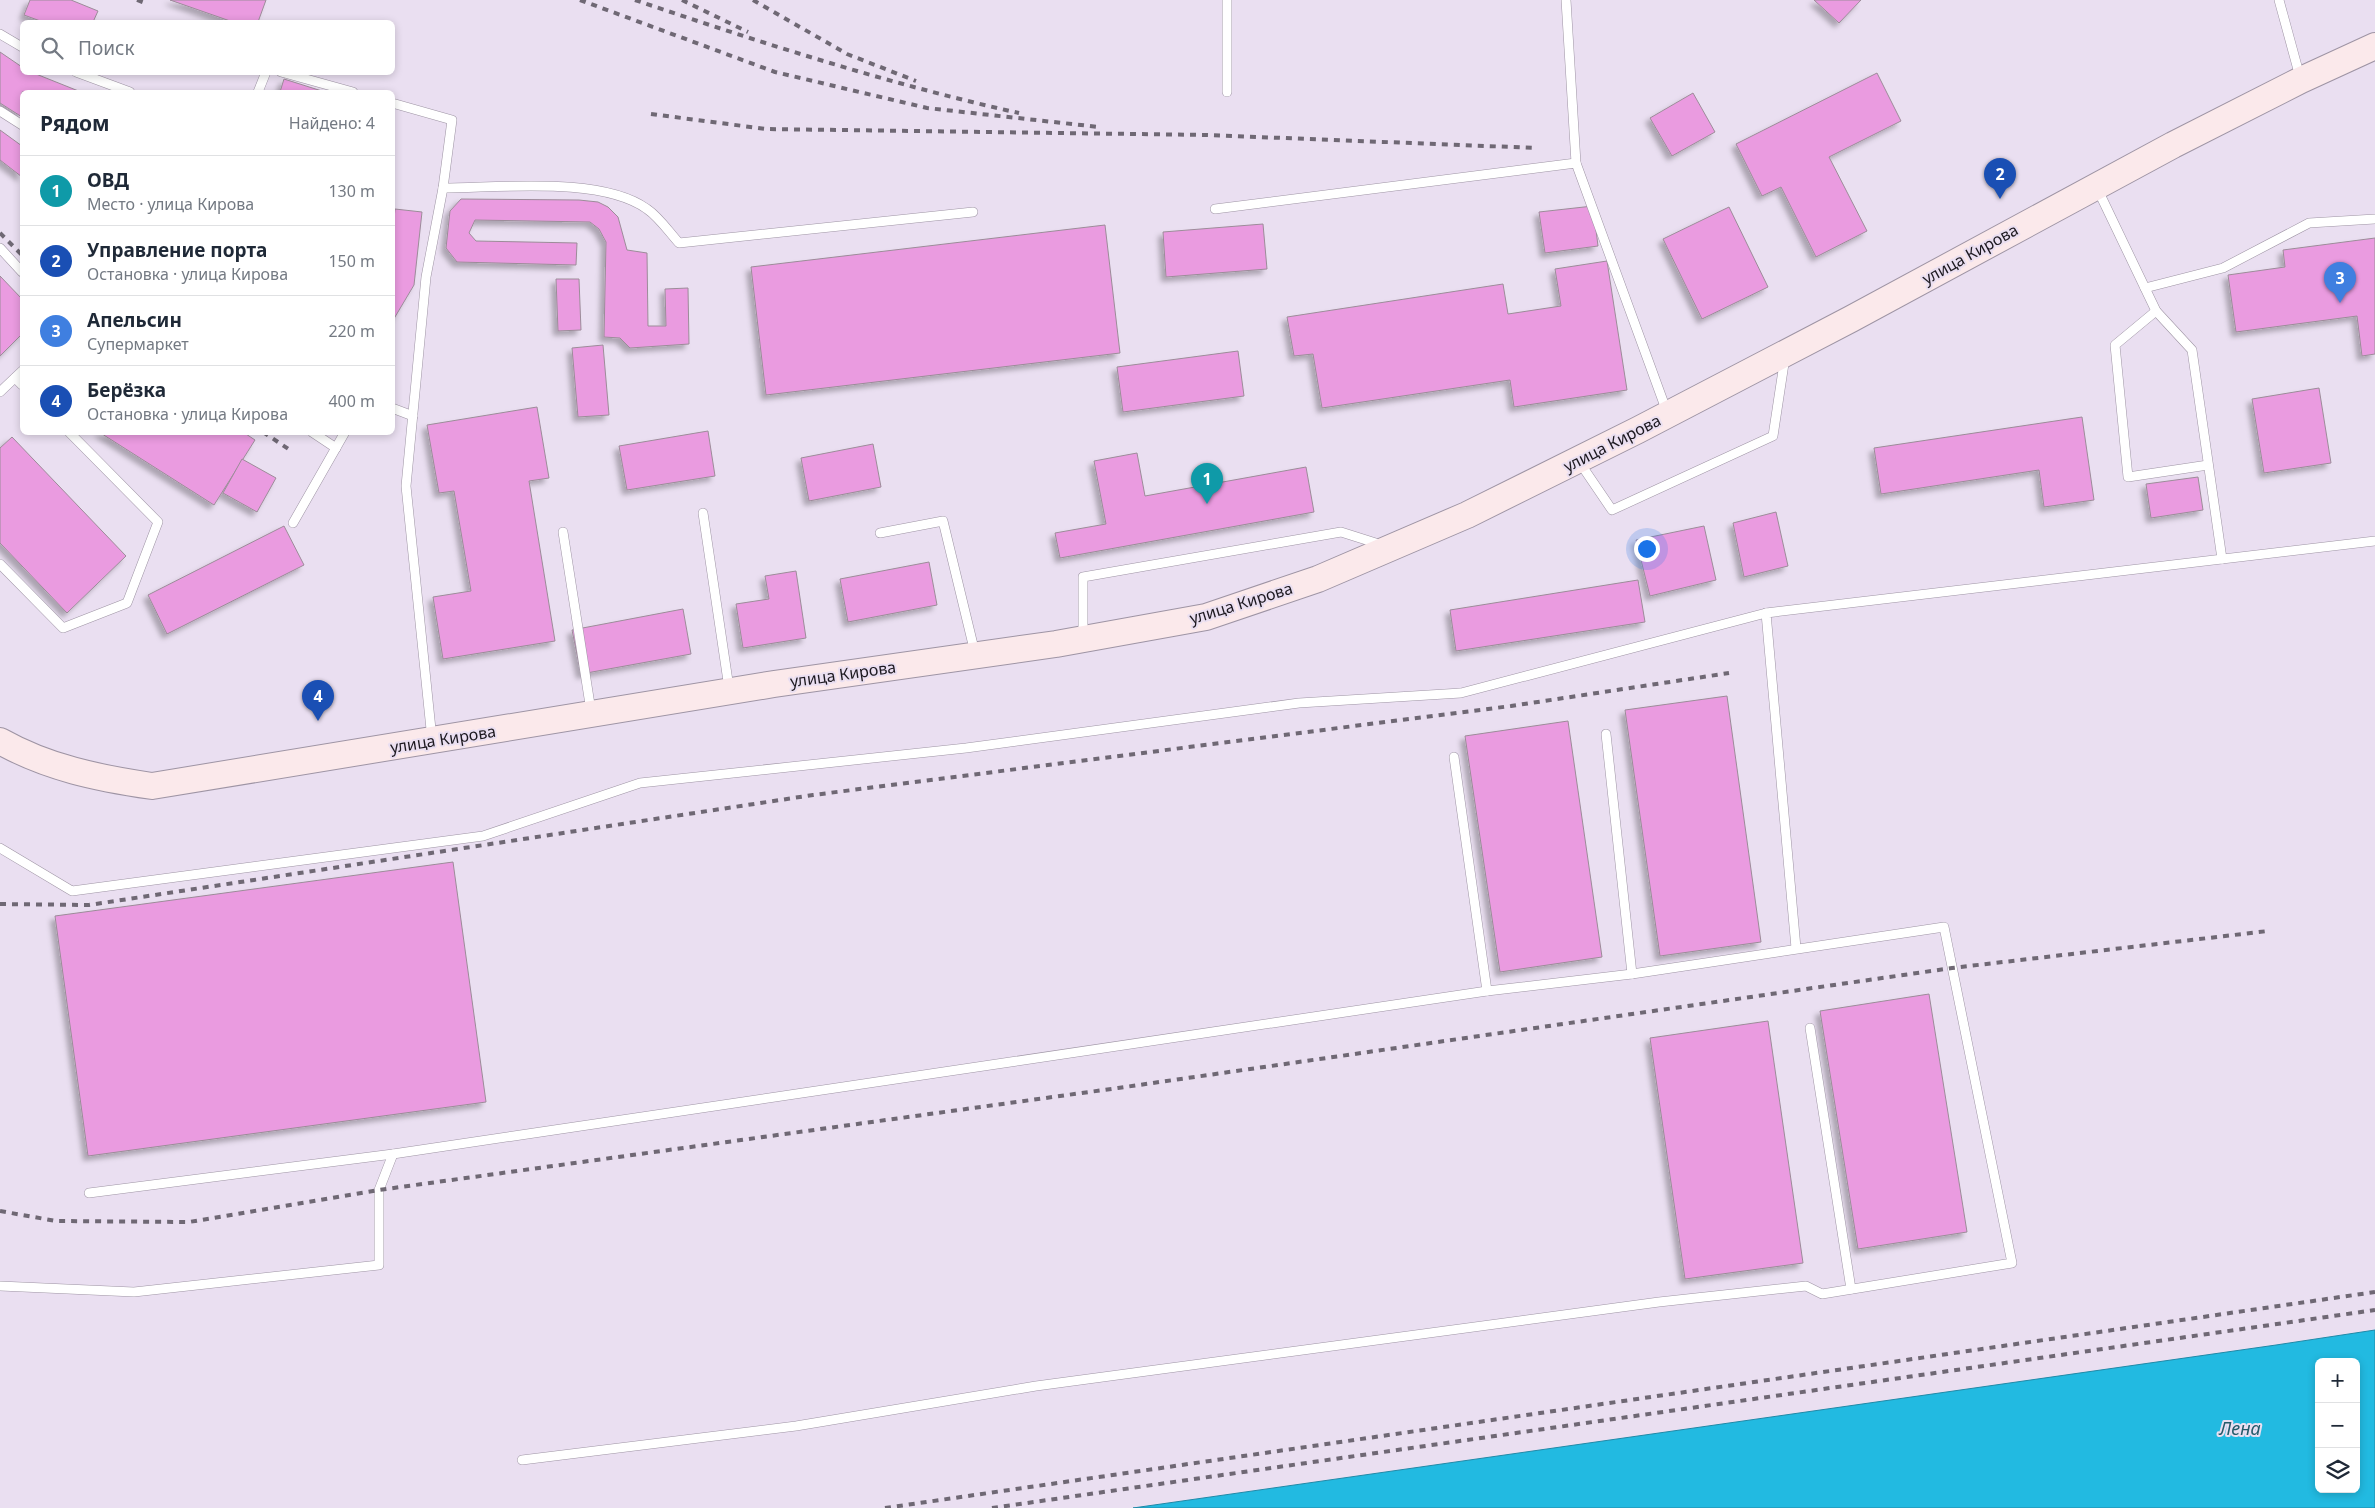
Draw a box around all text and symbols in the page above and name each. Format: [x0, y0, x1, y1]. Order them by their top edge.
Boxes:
search box [20, 20, 395, 75]
icon: search [38, 34, 66, 62]
text: Поиск [78, 35, 134, 61]
text: Рядом [40, 109, 110, 137]
text: Найдено: 4 [289, 112, 375, 134]
pin: 2 [1984, 158, 2016, 199]
text: ОВД [87, 167, 129, 193]
text: 1 [51, 180, 61, 202]
text: 130 m [328, 180, 375, 202]
text: Место · улица Кирова [87, 193, 254, 215]
street label: улица Кирова [1918, 219, 2022, 289]
text: Управление порта [87, 237, 267, 263]
text: 2 [51, 250, 61, 272]
text: 150 m [328, 250, 375, 272]
pin: 3 [2324, 262, 2356, 303]
text: Остановка · улица Кирова [87, 263, 288, 285]
text: Апельсин [87, 307, 182, 333]
text: 3 [51, 320, 61, 342]
text: 220 m [328, 320, 375, 342]
text: Супермаркет [87, 333, 189, 355]
text: Берёзка [87, 377, 166, 403]
text: 4 [51, 390, 61, 412]
text: 400 m [328, 390, 375, 412]
text: Остановка · улица Кирова [87, 403, 288, 425]
street label: улица Кирова [1560, 409, 1664, 477]
pin: 1 [1191, 463, 1223, 504]
your location [1634, 536, 1660, 562]
street label: улица Кирова [1187, 577, 1295, 629]
street label: улица Кирова [789, 656, 897, 692]
pin: 4 [302, 680, 334, 721]
street label: улица Кирова [389, 720, 497, 758]
map controls [2315, 1358, 2360, 1493]
button: + [2315, 1358, 2360, 1403]
button: − [2315, 1403, 2360, 1448]
water label: Лена [2218, 1416, 2261, 1440]
button: layers [2315, 1448, 2360, 1493]

